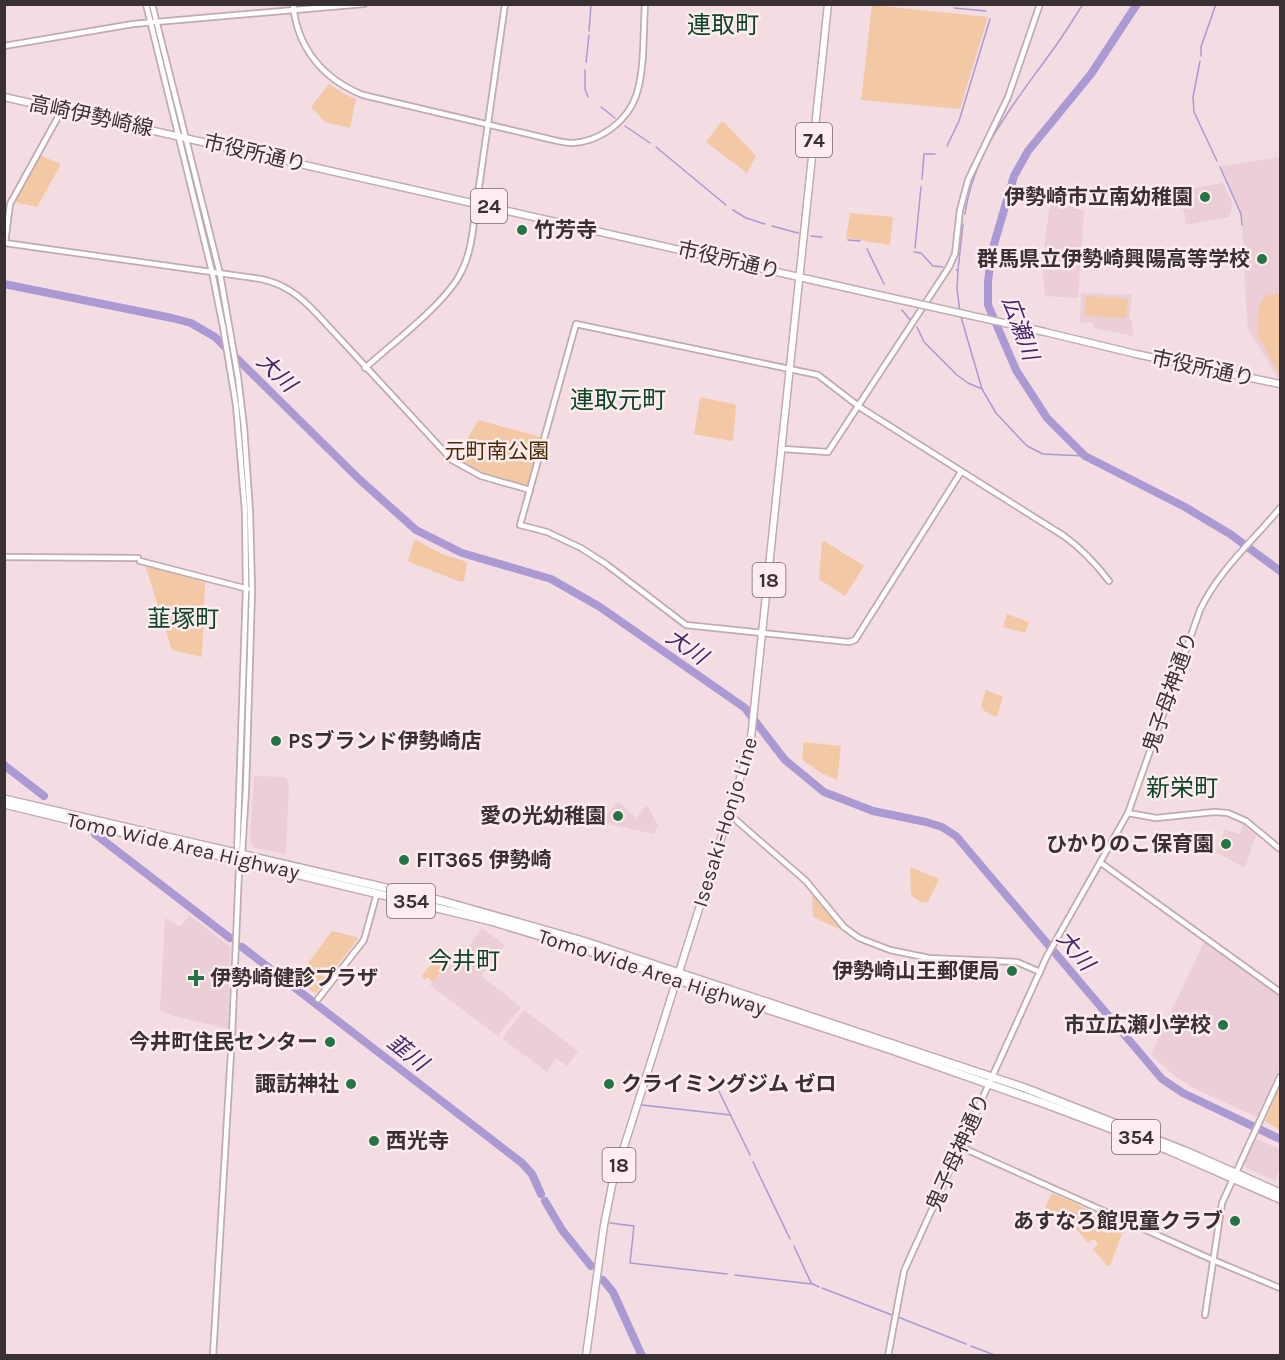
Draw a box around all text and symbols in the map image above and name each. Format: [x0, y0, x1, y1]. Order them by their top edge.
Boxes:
district label: 連取町 [687, 11, 759, 39]
street label: 高崎伊勢崎線 [27, 91, 155, 141]
road number: 74 [796, 123, 832, 157]
street label: 市役所通り [201, 129, 309, 177]
place label: 伊勢崎市立南幼稚園 [1004, 185, 1193, 209]
road number: 24 [471, 189, 507, 223]
marker: 伊勢崎市立南幼稚園 [1198, 190, 1212, 204]
place label: 竹芳寺 [534, 218, 597, 242]
marker: 竹芳寺 [515, 223, 529, 237]
street label: 市役所通り [675, 236, 783, 284]
place label: 群馬県立伊勢崎興陽高等学校 [977, 247, 1250, 271]
marker: 群馬県立伊勢崎興陽高等学校 [1255, 252, 1269, 266]
water label: 広瀬川 [997, 293, 1044, 366]
street label: 市役所通り [1149, 345, 1257, 391]
water label: 大川 [251, 348, 303, 399]
district label: 連取元町 [570, 386, 666, 414]
park label: 元町南公園 [445, 439, 550, 463]
road number: 18 [752, 563, 786, 597]
district label: 韮塚町 [147, 605, 219, 633]
water label: 大川 [661, 624, 714, 671]
street label: 鬼子母神通り [1138, 629, 1202, 755]
place label: PSブランド伊勢崎店 [288, 729, 482, 753]
marker: PSブランド伊勢崎店 [269, 734, 283, 748]
street label: Isesaki-Honjo Line [688, 734, 762, 910]
district label: 新栄町 [1146, 774, 1218, 802]
place label: 愛の光幼稚園 [480, 804, 606, 828]
street label: Tomo Wide Area Highway [64, 808, 302, 885]
marker: 愛の光幼稚園 [611, 809, 625, 823]
place label: ひかりのこ保育園 [1046, 832, 1214, 856]
marker: ひかりのこ保育園 [1219, 837, 1233, 851]
place label: FIT365 伊勢崎 [416, 848, 551, 872]
marker: FIT365 伊勢崎 [397, 853, 411, 867]
road number: 354 [387, 884, 435, 918]
street label: Tomo Wide Area Highway [535, 924, 769, 1020]
water label: 大川 [1051, 925, 1101, 977]
district label: 今井町 [428, 947, 500, 975]
place label: 伊勢崎山王郵便局 [832, 959, 1000, 983]
marker: 伊勢崎山王郵便局 [1005, 964, 1019, 978]
place label: 伊勢崎健診プラザ [210, 966, 378, 990]
marker: 伊勢崎健診プラザ [187, 969, 205, 987]
place label: 市立広瀬小学校 [1064, 1013, 1211, 1037]
marker: 市立広瀬小学校 [1216, 1018, 1230, 1032]
water label: 韮川 [382, 1029, 434, 1078]
place label: 今井町住民センター [129, 1030, 318, 1054]
marker: 今井町住民センター [323, 1035, 337, 1049]
place label: 諏訪神社 [255, 1072, 339, 1096]
place label: クライミングジム ゼロ [621, 1072, 836, 1096]
marker: 諏訪神社 [344, 1077, 358, 1091]
marker: クライミングジム ゼロ [602, 1077, 616, 1091]
street label: 鬼子母神通り [921, 1090, 995, 1214]
road number: 354 [1112, 1120, 1160, 1154]
place label: 西光寺 [386, 1129, 449, 1153]
marker: 西光寺 [367, 1134, 381, 1148]
road number: 18 [602, 1148, 636, 1182]
place label: あすなろ館児童クラブ [1013, 1209, 1223, 1233]
marker: あすなろ館児童クラブ [1228, 1214, 1242, 1228]

